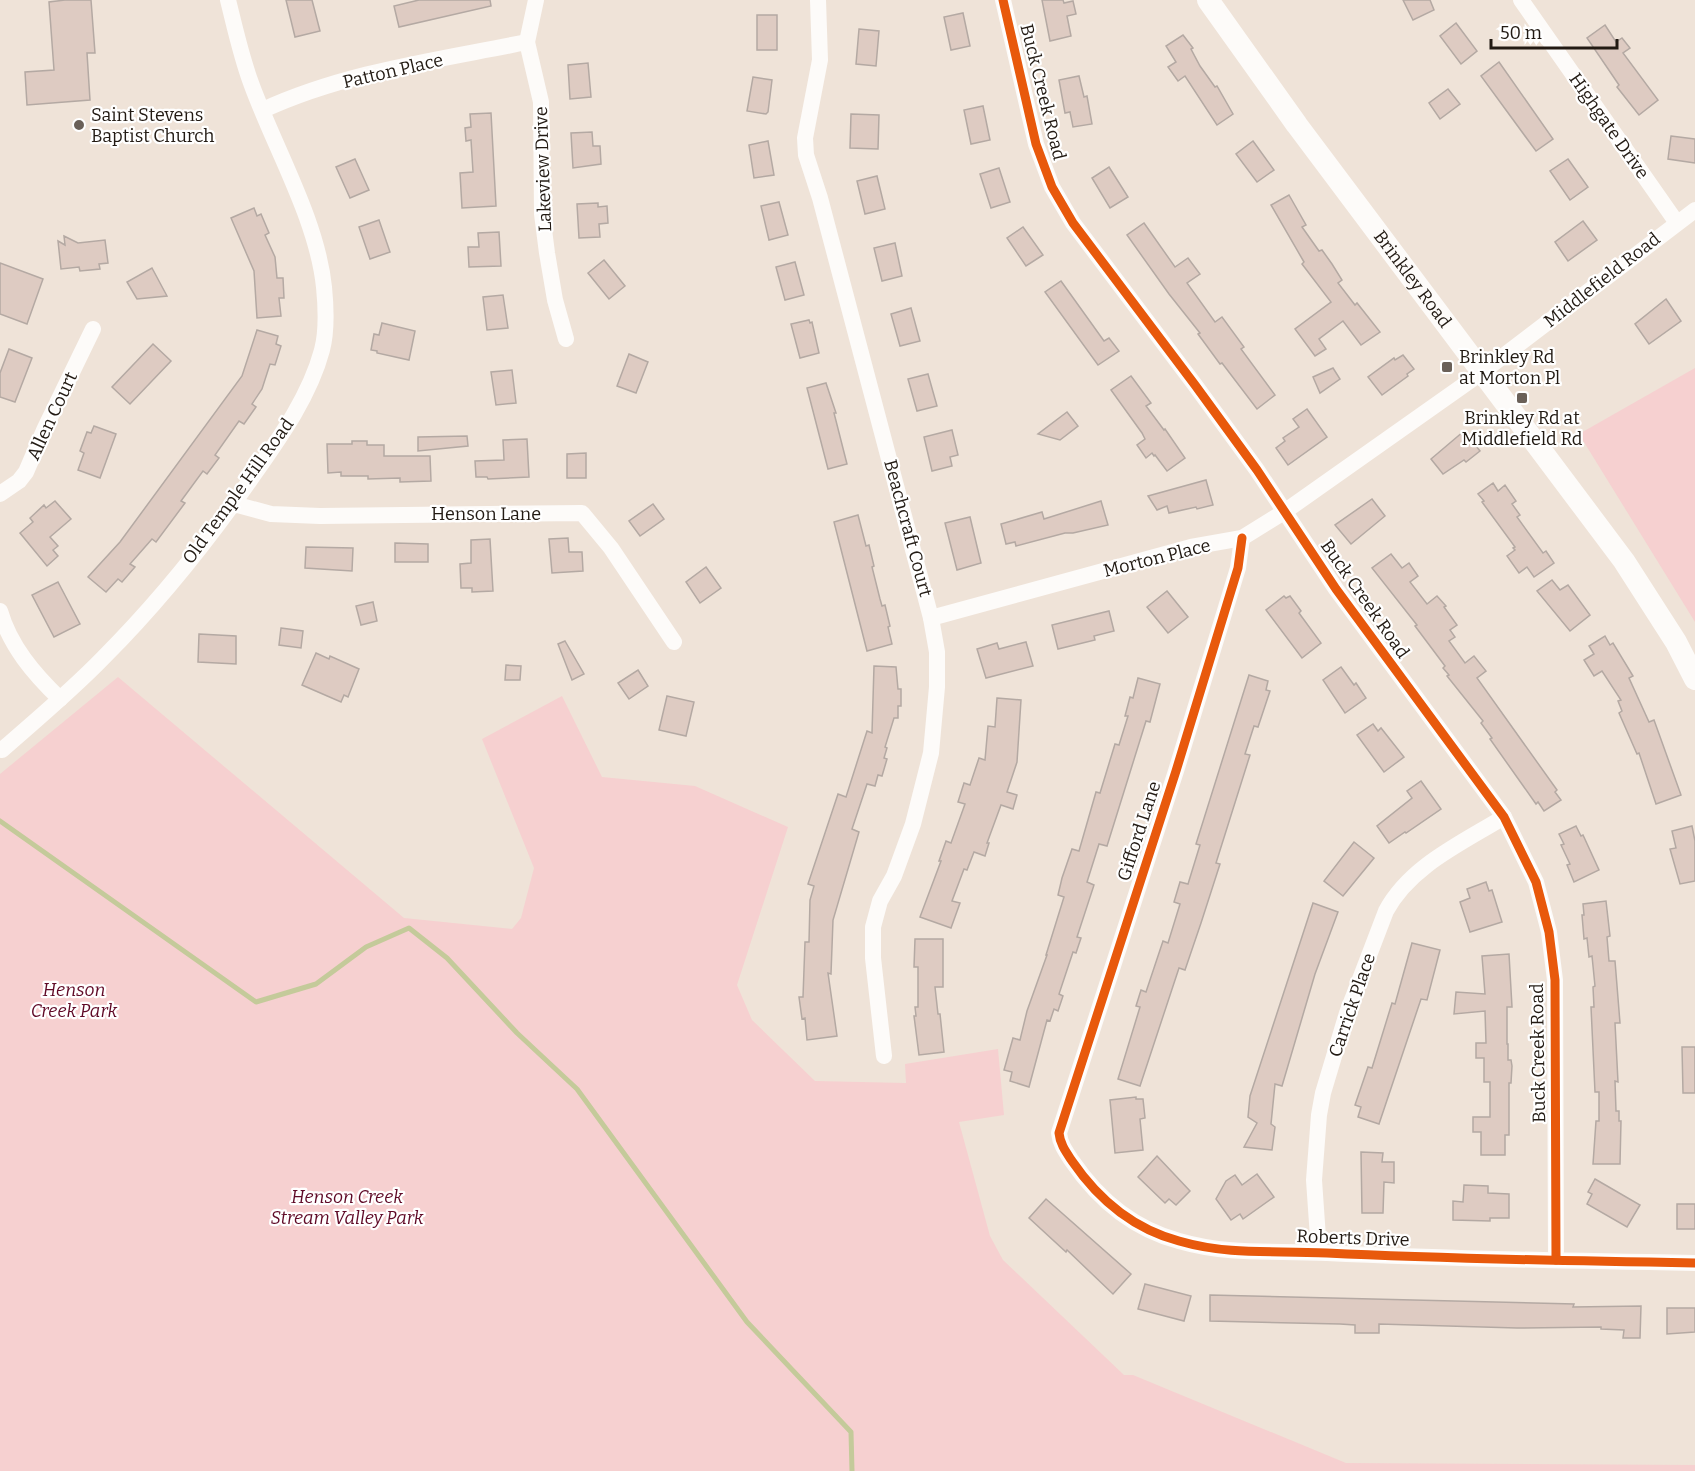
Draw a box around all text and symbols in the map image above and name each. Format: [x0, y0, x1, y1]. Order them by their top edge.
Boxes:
scale bar [1491, 12, 1617, 50]
street label: Buck Creek Road [1015, 22, 1071, 163]
text: 50 m [1500, 22, 1542, 44]
street label: Patton Place [341, 49, 445, 93]
street label: Highgate Drive [1564, 69, 1654, 183]
place label: Saint Stevens Baptist Church [91, 104, 214, 147]
street label: Lakeview Drive [530, 106, 556, 232]
marker: Saint Stevens Baptist Church [72, 118, 86, 132]
street label: Brinkley Road [1369, 226, 1456, 332]
street label: Middlefield Road [1540, 228, 1665, 332]
place label: Brinkley Rd at Morton Pl [1459, 346, 1560, 389]
marker: Brinkley Rd at Morton Pl [1440, 360, 1454, 374]
street label: Allen Court [22, 368, 82, 464]
marker: Brinkley Rd at Middlefield Rd [1515, 391, 1529, 405]
place label: Brinkley Rd at Middlefield Rd [1461, 407, 1583, 450]
street label: Old Temple Hill Road [178, 414, 298, 568]
street label: Beachcraft Court [879, 457, 937, 599]
street label: Henson Lane [431, 503, 541, 525]
street label: Morton Place [1101, 534, 1213, 582]
street label: Buck Creek Road [1316, 535, 1414, 663]
street label: Gifford Lane [1113, 778, 1165, 884]
street label: Carrick Place [1324, 950, 1380, 1060]
park label: Henson Creek Park [31, 979, 118, 1022]
street label: Buck Creek Road [1526, 983, 1550, 1123]
park label: Henson Creek Stream Valley Park [270, 1186, 424, 1229]
street label: Roberts Drive [1296, 1225, 1410, 1251]

